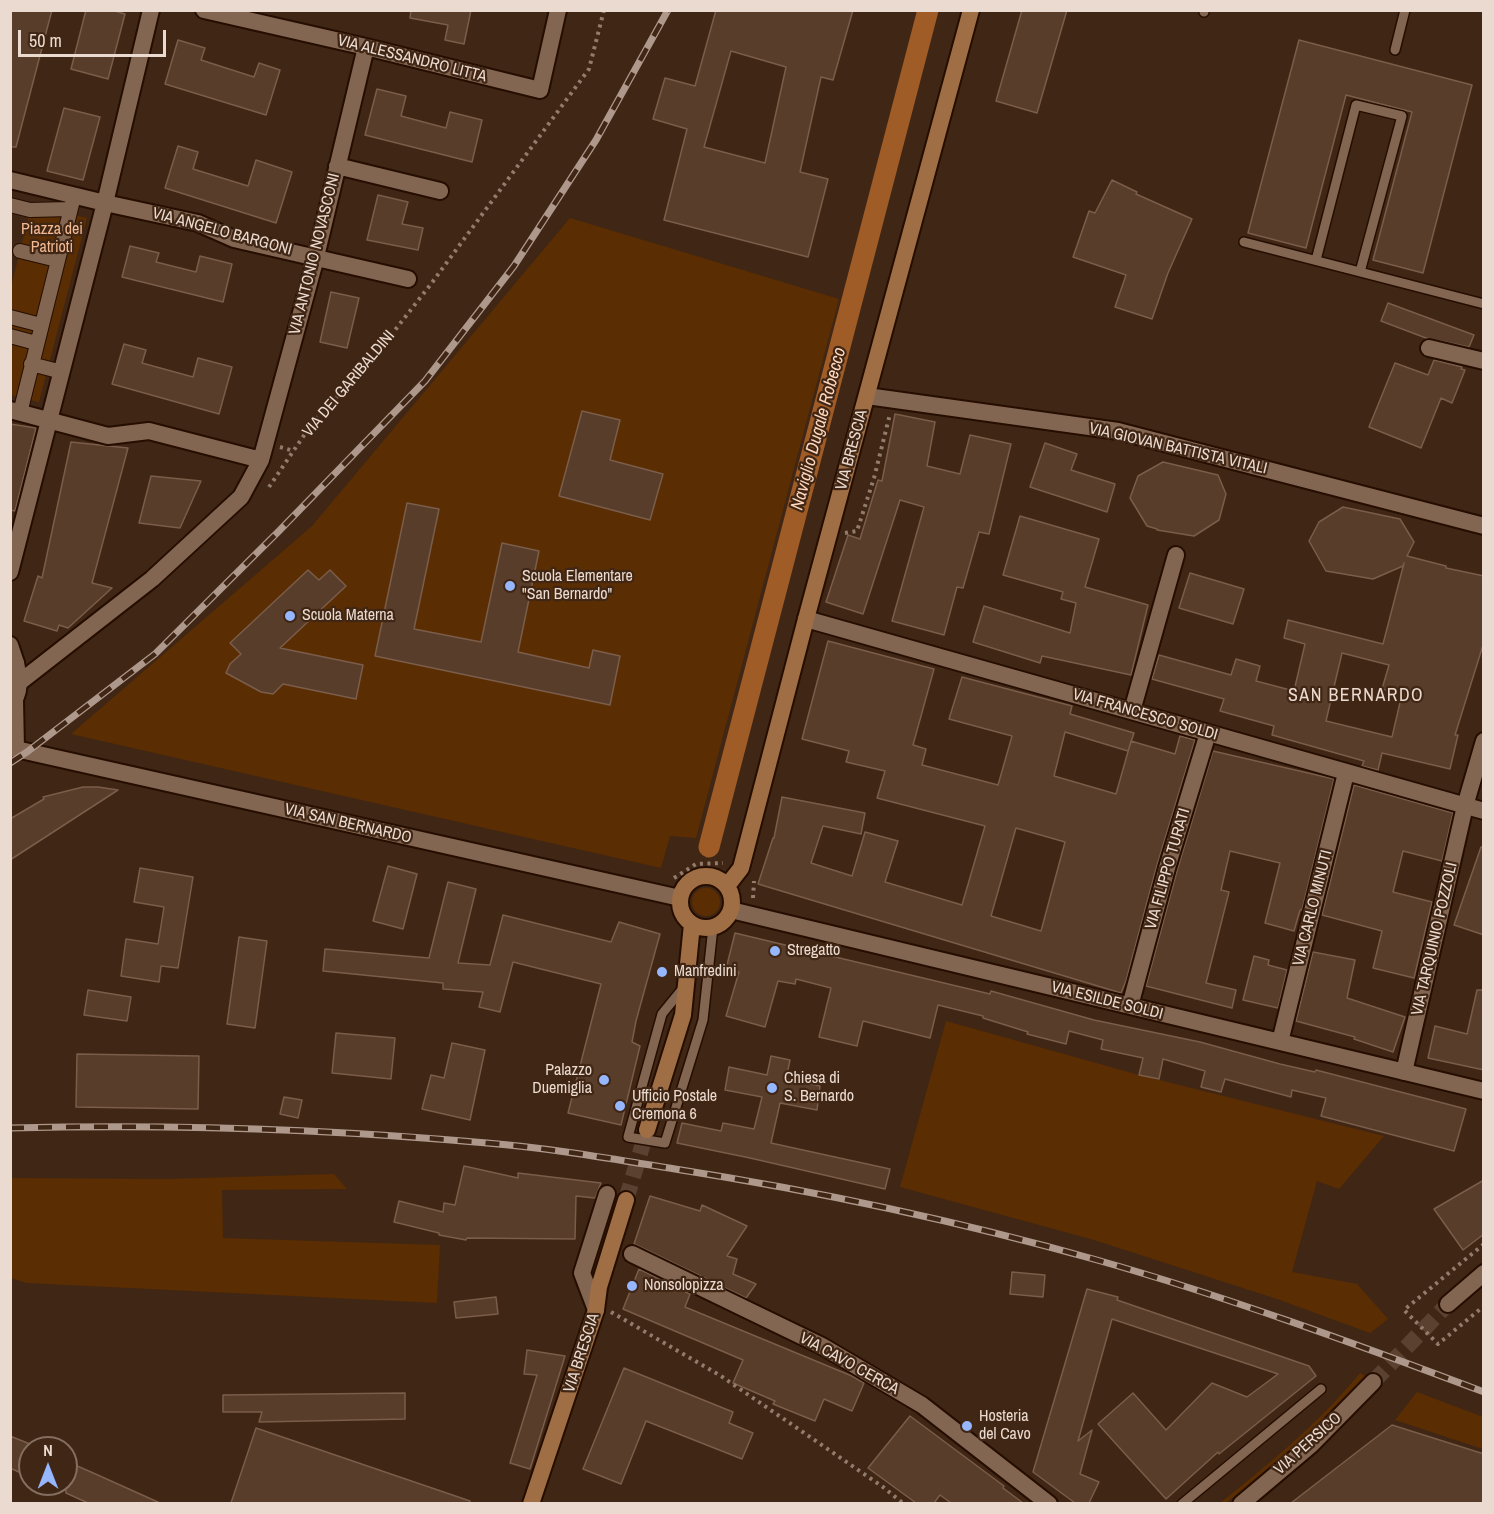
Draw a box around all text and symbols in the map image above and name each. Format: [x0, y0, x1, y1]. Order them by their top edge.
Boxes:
scale bar [21, 18, 170, 56]
text: 50 m [29, 28, 62, 53]
street label: VIA ALESSANDRO LITTA [336, 31, 488, 87]
street label: VIA ANTONIO NOVASCONI [286, 171, 344, 337]
street label: VIA ANGELO BARGONI [150, 204, 294, 260]
park label: Piazza dei Patrioti [21, 220, 83, 258]
street label: VIA DEI GARIBALDINI [299, 327, 399, 441]
water label: Naviglio Dugale Robecco [787, 345, 851, 513]
street label: VIA BRESCIA [832, 408, 872, 492]
street label: VIA GIOVAN BATTISTA VITALI [1087, 419, 1269, 479]
place label: Scuola Elementare "San Bernardo" [522, 567, 633, 605]
marker: Scuola Elementare "San Bernardo" [503, 579, 517, 593]
place label: Scuola Materna [302, 606, 394, 626]
marker: Scuola Materna [283, 609, 297, 623]
street label: VIA FRANCESCO SOLDI [1070, 685, 1220, 745]
district label: SAN BERNARDO [1288, 685, 1424, 707]
street label: VIA SAN BERNARDO [283, 800, 413, 848]
street label: VIA FILIPPO TURATI [1142, 806, 1194, 932]
street label: VIA CARLO MINUTI [1289, 848, 1337, 968]
street label: VIA TARQUINIO POZZOLI [1408, 861, 1462, 1017]
place label: Stregatto [787, 941, 840, 961]
marker: Stregatto [768, 944, 782, 958]
place label: Manfredini [674, 962, 737, 982]
marker: Manfredini [655, 965, 669, 979]
street label: VIA ESILDE SOLDI [1049, 978, 1165, 1024]
place label: Palazzo Duemiglia [532, 1061, 592, 1099]
place label: Chiesa di S. Bernardo [784, 1069, 854, 1107]
marker: Palazzo Duemiglia [597, 1073, 611, 1087]
marker: Chiesa di S. Bernardo [765, 1081, 779, 1095]
place label: Ufficio Postale Cremona 6 [632, 1087, 717, 1125]
marker: Ufficio Postale Cremona 6 [613, 1099, 627, 1113]
place label: Nonsolopizza [644, 1276, 723, 1296]
marker: Nonsolopizza [625, 1279, 639, 1293]
street label: VIA BRESCIA [560, 1311, 604, 1395]
street label: VIA CAVO CERCA [796, 1329, 902, 1399]
place label: Hosteria del Cavo [979, 1407, 1031, 1445]
street label: VIA PERSICO [1270, 1409, 1346, 1479]
marker: Hosteria del Cavo [960, 1419, 974, 1433]
north arrow [18, 1436, 78, 1496]
text: N [43, 1439, 53, 1461]

